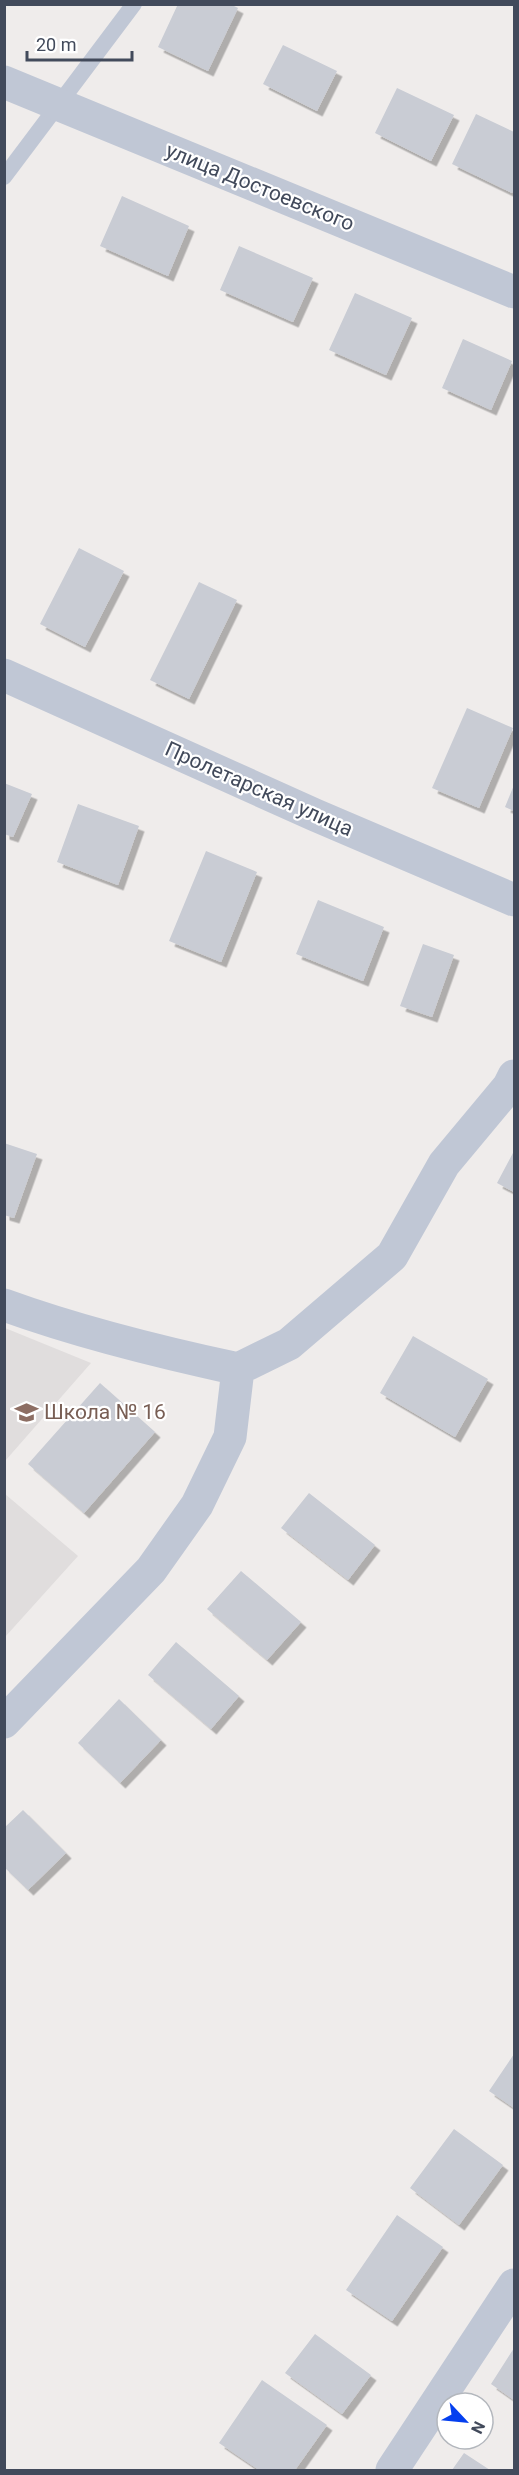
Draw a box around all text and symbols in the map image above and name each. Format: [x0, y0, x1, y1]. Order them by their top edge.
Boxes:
scale bar [27, 24, 132, 62]
text: 20 m [36, 34, 76, 55]
street label: улица Достоевского [162, 138, 358, 236]
street label: Пролетарская улица [161, 737, 357, 841]
school or university icon: Школа № 16 [13, 1399, 39, 1425]
place label: Школа № 16 [44, 1400, 166, 1424]
north arrow [435, 2391, 495, 2451]
text: N [467, 2418, 489, 2437]

